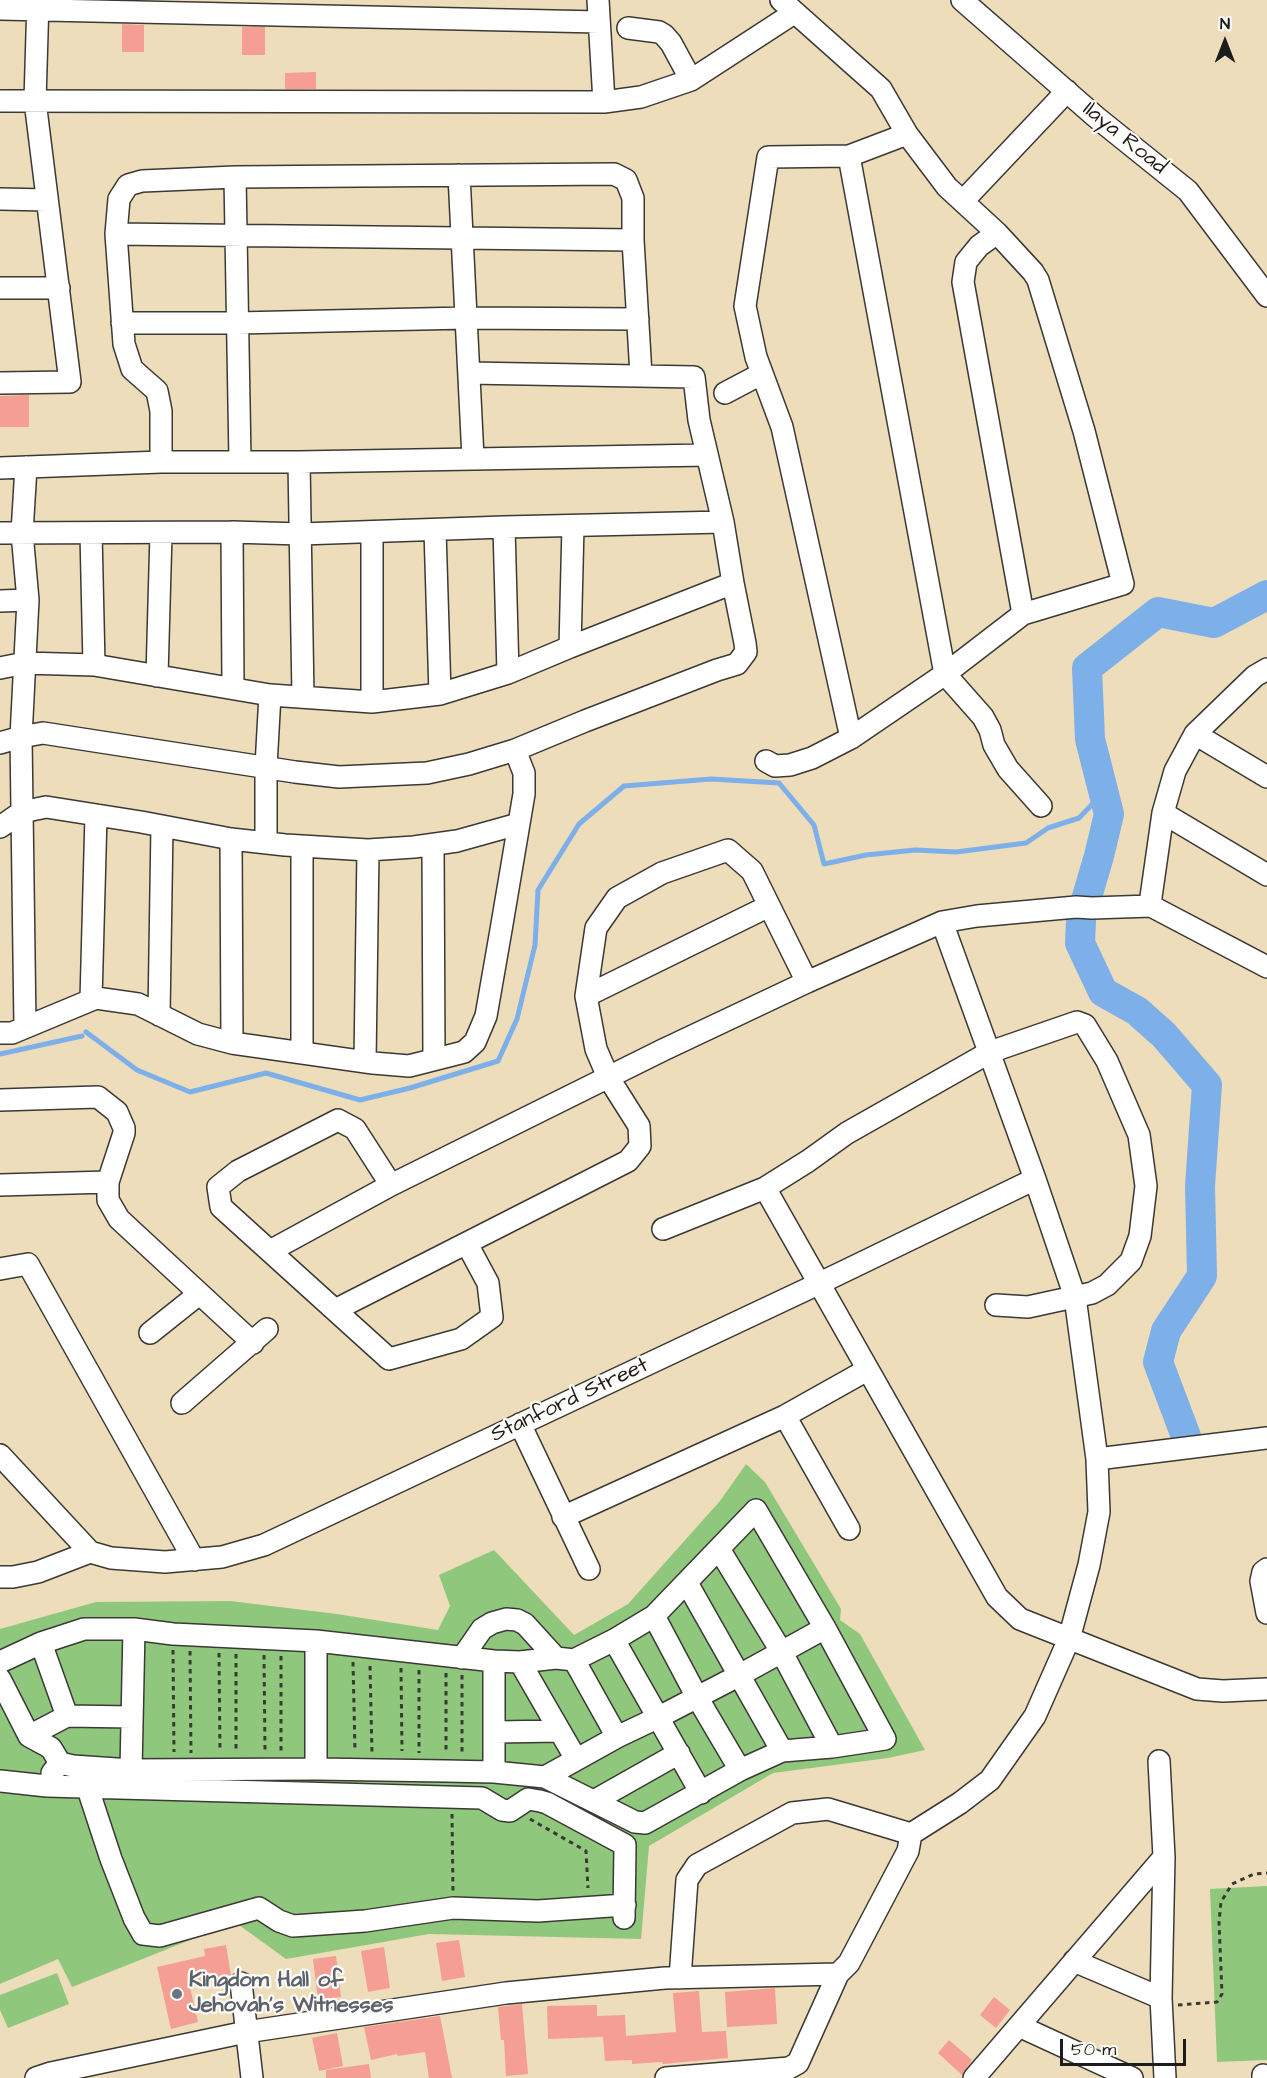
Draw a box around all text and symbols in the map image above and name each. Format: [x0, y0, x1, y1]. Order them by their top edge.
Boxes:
north arrow [1195, 12, 1255, 72]
text: N [1220, 13, 1230, 35]
street label: Ilaya Road [1077, 97, 1171, 181]
street label: Stanford Street [487, 1353, 653, 1449]
place label: Kingdom Hall of Jehovah's Witnesses [189, 1968, 394, 2020]
marker: Kingdom Hall of Jehovah's Witnesses [170, 1987, 184, 2001]
scale bar [1063, 2027, 1189, 2065]
text: 50 m [1071, 2037, 1116, 2062]

